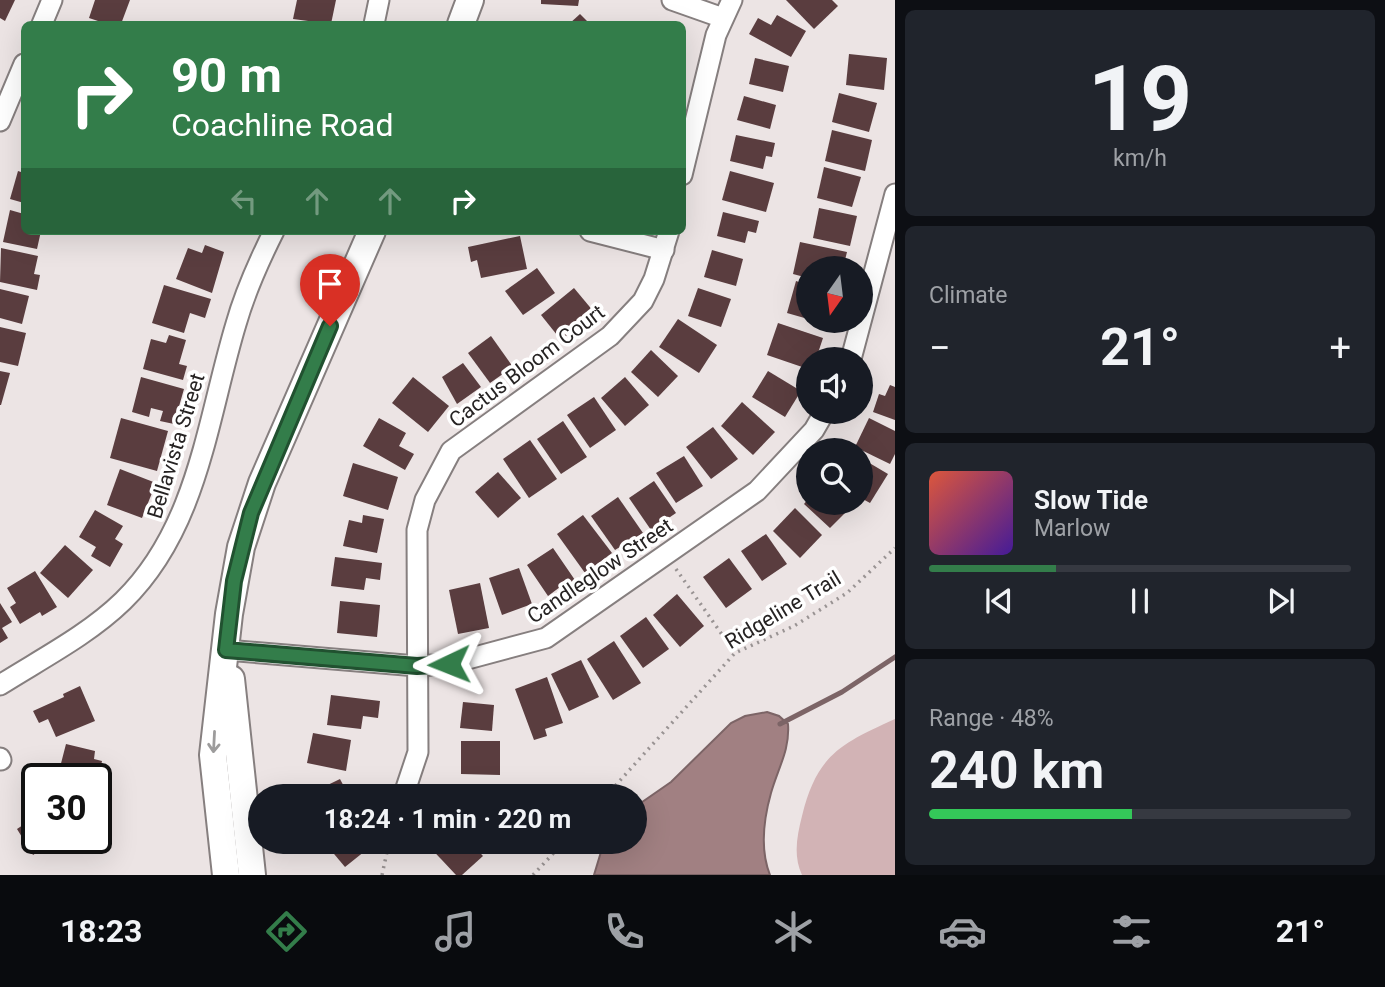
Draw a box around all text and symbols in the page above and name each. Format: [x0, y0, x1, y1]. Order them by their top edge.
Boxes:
text: 19 [1088, 46, 1192, 152]
text: 90 m [171, 47, 282, 104]
icon: right [56, 49, 147, 140]
text: Coachline Road [171, 106, 393, 144]
text: km/h [1113, 145, 1167, 172]
icon: left [225, 182, 263, 220]
icon: ahead [298, 182, 336, 220]
icon: ahead [371, 182, 409, 220]
icon: right [444, 182, 482, 220]
pin [300, 254, 360, 326]
north arrow [796, 256, 873, 332]
map controls [796, 256, 873, 515]
icon: arrive [311, 265, 349, 303]
text: Climate [929, 282, 1008, 309]
street label: Cactus Bloom Court [445, 300, 609, 432]
text: 21° [1100, 317, 1180, 378]
text: − [929, 326, 951, 370]
text: + [1329, 326, 1351, 370]
button: sound [796, 347, 873, 424]
street label: Bellavista Street [142, 370, 210, 522]
button: search [796, 438, 873, 515]
text: Slow Tide [1034, 485, 1148, 515]
street label: Candleglow Street [523, 513, 677, 628]
text: Marlow [1034, 515, 1110, 542]
street label: Ridgeline Trail [721, 566, 845, 654]
icon: previous [980, 582, 1018, 620]
icon: pause [1121, 582, 1159, 620]
icon: next [1262, 582, 1300, 620]
position arrow [412, 627, 486, 701]
text: Range · 48% [929, 705, 1054, 732]
one-way arrow [207, 730, 220, 752]
text: 240 km [929, 740, 1104, 801]
speed limit sign: 30 [21, 763, 112, 854]
text: 18:24 · 1 min · 220 m [324, 804, 571, 834]
icon: directions [262, 907, 311, 956]
icon: music [431, 907, 480, 956]
icon: phone [600, 907, 649, 956]
icon: climate [769, 907, 818, 956]
icon: car [938, 907, 987, 956]
icon: filters [1107, 907, 1156, 956]
text: 18:23 [60, 912, 142, 950]
text: 21° [1276, 912, 1325, 950]

